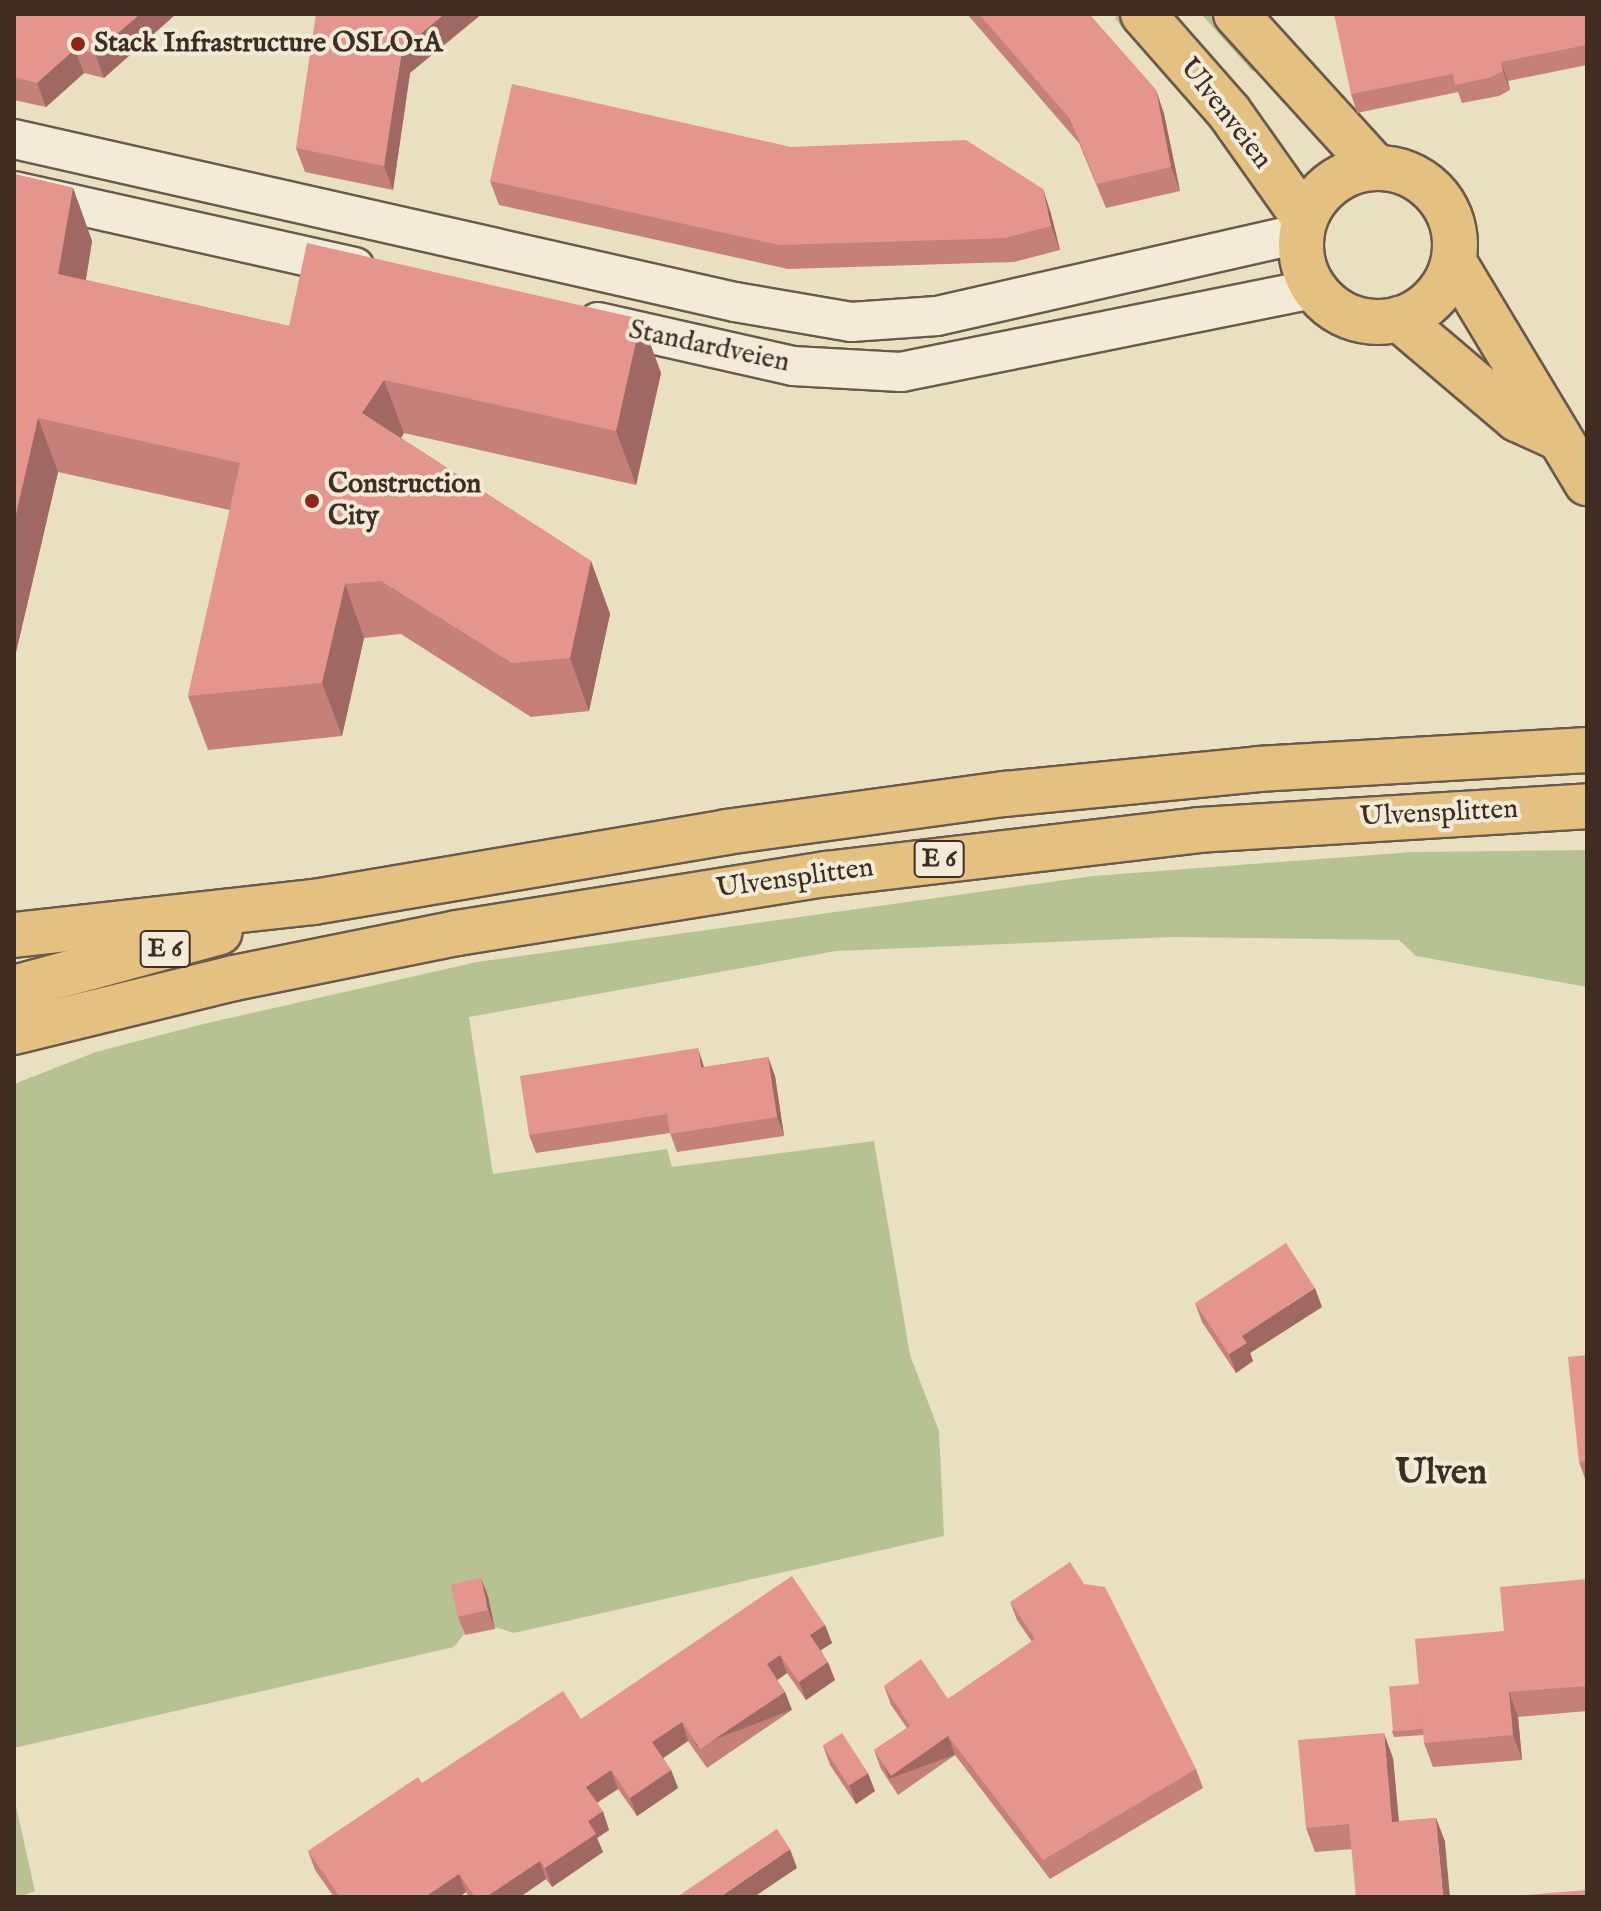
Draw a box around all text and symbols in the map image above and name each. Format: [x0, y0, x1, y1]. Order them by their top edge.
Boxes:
place label: Stack Infrastructure OSLO1A [94, 27, 442, 61]
marker: Stack Infrastructure OSLO1A [69, 35, 87, 53]
street label: Ulvenveien [1171, 52, 1279, 176]
street label: Standardveien [626, 314, 792, 380]
place label: Construction City [328, 468, 481, 534]
marker: Construction City [303, 492, 321, 510]
street label: Ulvensplitten [1359, 793, 1519, 835]
road number: E 6 [913, 837, 965, 881]
street label: Ulvensplitten [714, 851, 876, 907]
road number: E 6 [139, 927, 191, 971]
district label: Ulven [1395, 1452, 1487, 1496]

